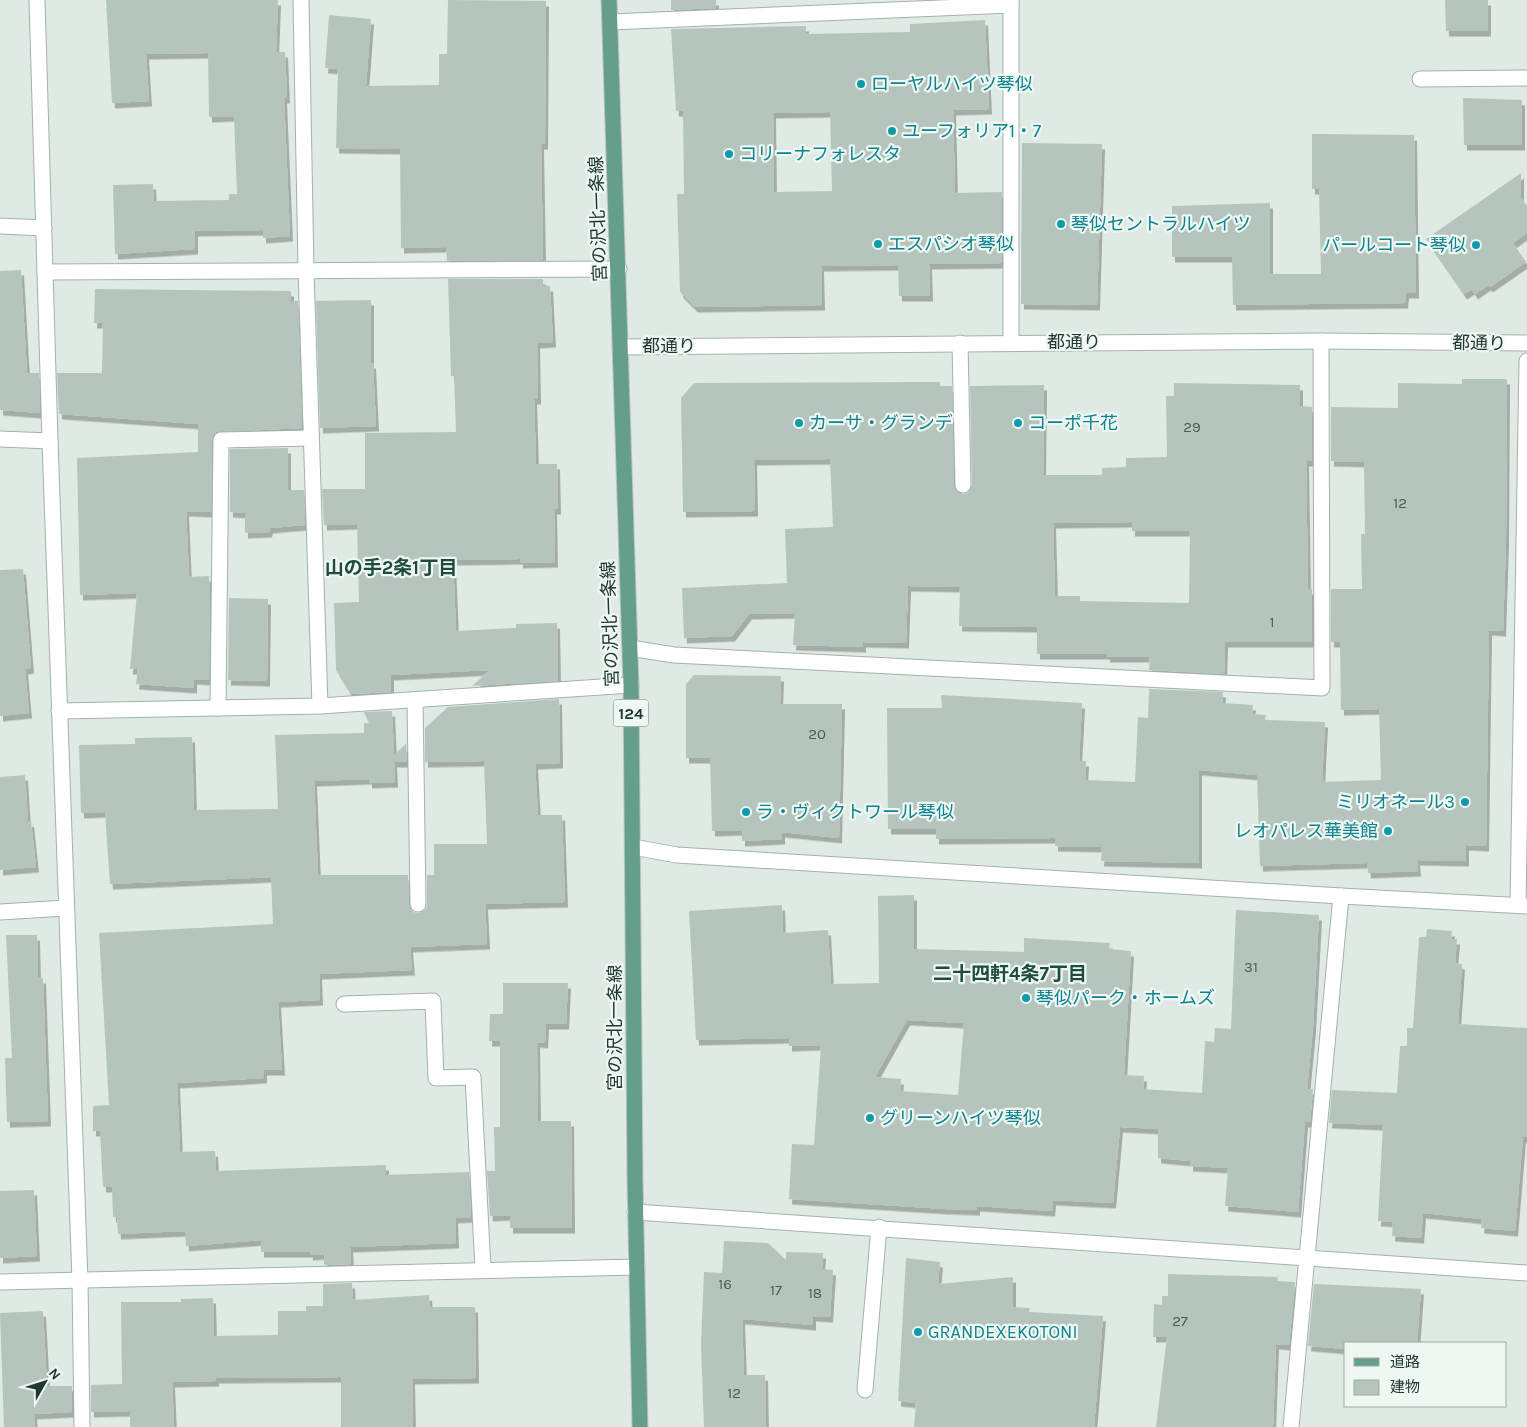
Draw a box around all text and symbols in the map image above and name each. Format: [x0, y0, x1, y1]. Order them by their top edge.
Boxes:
place label: ローヤルハイツ琴似 [871, 73, 1033, 95]
marker: ローヤルハイツ琴似 [855, 78, 867, 90]
place label: ユーフォリア1・7 [902, 120, 1042, 142]
marker: ユーフォリア1・7 [886, 125, 898, 137]
place label: コリーナフォレスタ [739, 143, 901, 165]
marker: コリーナフォレスタ [723, 148, 735, 160]
street label: 宮の沢北一条線 [585, 156, 611, 282]
place label: 琴似セントラルハイツ [1071, 213, 1251, 235]
marker: 琴似セントラルハイツ [1055, 218, 1067, 230]
place label: エスパシオ琴似 [888, 233, 1014, 255]
place label: パールコート琴似 [1322, 234, 1466, 256]
marker: エスパシオ琴似 [872, 238, 884, 250]
marker: パールコート琴似 [1470, 239, 1482, 251]
street label: 都通り [1047, 331, 1101, 353]
street label: 都通り [1452, 332, 1506, 354]
street label: 都通り [642, 335, 696, 357]
place label: カーサ・グランデ [809, 412, 953, 434]
place label: コーポ千花 [1028, 412, 1118, 434]
marker: カーサ・グランデ [793, 417, 805, 429]
marker: コーポ千花 [1012, 417, 1024, 429]
house number: 29 [1183, 418, 1201, 436]
house number: 12 [1393, 494, 1407, 512]
district label: 山の手2条1丁目 [325, 557, 457, 579]
street label: 宮の沢北一条線 [597, 561, 623, 687]
house number: 1 [1270, 613, 1274, 631]
road number: 124 [614, 700, 648, 726]
house number: 20 [808, 725, 826, 743]
place label: ミリオネール3 [1336, 791, 1455, 813]
marker: ミリオネール3 [1459, 796, 1471, 808]
place label: ラ・ヴィクトワール琴似 [756, 801, 954, 823]
marker: ラ・ヴィクトワール琴似 [740, 806, 752, 818]
place label: レオパレス華美館 [1234, 820, 1378, 842]
marker: レオパレス華美館 [1382, 825, 1394, 837]
house number: 31 [1244, 958, 1258, 976]
district label: 二十四軒4条7丁目 [933, 963, 1087, 985]
street label: 宮の沢北一条線 [604, 965, 626, 1091]
place label: 琴似パーク・ホームズ [1036, 987, 1215, 1009]
marker: 琴似パーク・ホームズ [1020, 992, 1032, 1004]
place label: グリーンハイツ琴似 [880, 1107, 1041, 1129]
marker: グリーンハイツ琴似 [864, 1112, 876, 1124]
house number: 16 [718, 1275, 732, 1293]
house number: 17 [770, 1281, 782, 1299]
house number: 18 [808, 1284, 822, 1302]
house number: 27 [1172, 1312, 1188, 1330]
place label: GRANDEXEKOTONI [928, 1321, 1077, 1343]
marker: GRANDEXEKOTONI [912, 1326, 924, 1338]
legend [1344, 1342, 1507, 1407]
text: 道路 [1390, 1353, 1420, 1371]
north arrow [20, 1357, 70, 1407]
text: N [45, 1365, 64, 1383]
text: 建物 [1390, 1378, 1420, 1396]
house number: 12 [727, 1384, 741, 1402]

